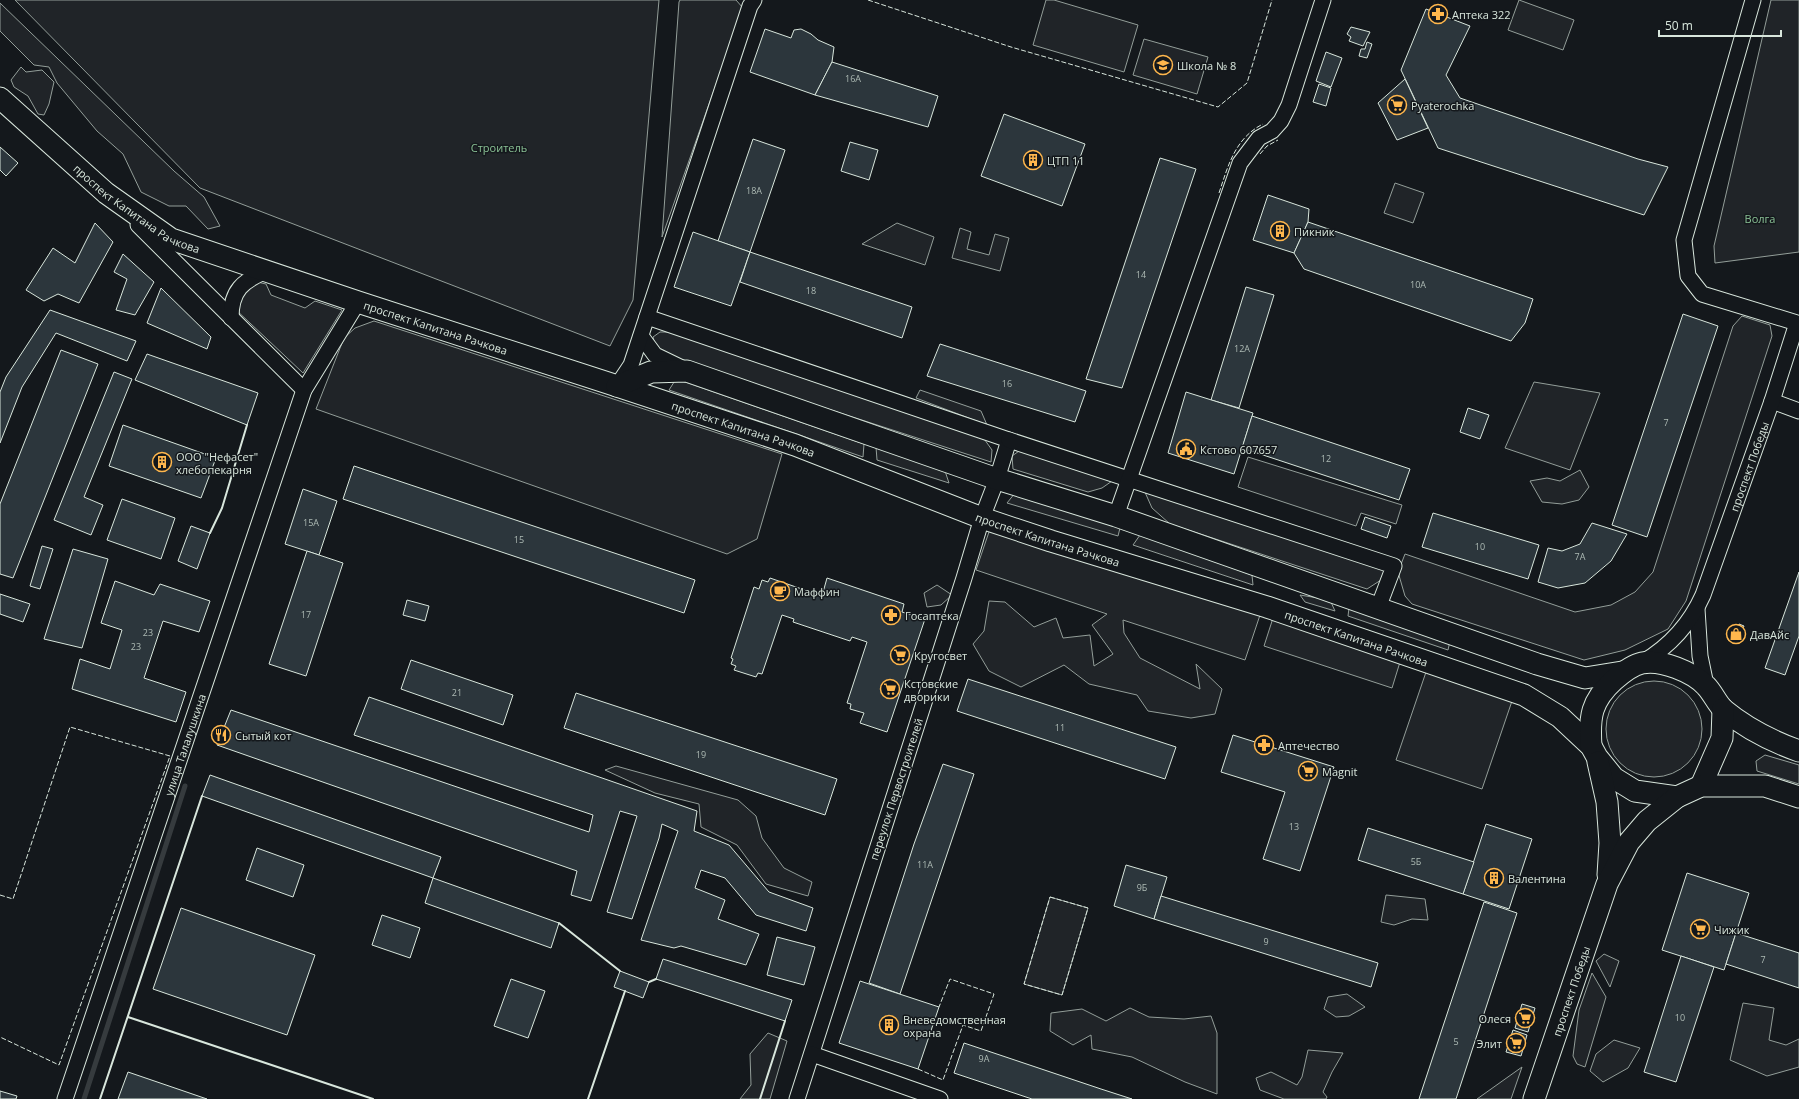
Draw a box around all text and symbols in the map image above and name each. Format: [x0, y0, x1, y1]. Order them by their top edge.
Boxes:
pharmacy icon: Аптека 322 [1427, 3, 1449, 25]
place label: Аптека 322 [1452, 7, 1511, 22]
scale bar [1659, 12, 1781, 38]
text: 50 m [1665, 17, 1693, 34]
school or university icon: Школа № 8 [1152, 54, 1174, 76]
place label: Школа № 8 [1177, 58, 1236, 73]
house number: 16А [845, 72, 861, 85]
supermarket icon: Pyaterochka [1386, 94, 1408, 116]
place label: Pyaterochka [1411, 98, 1474, 113]
park label: Строитель [471, 140, 527, 155]
building icon: ЦТП 11 [1022, 149, 1044, 171]
place label: ЦТП 11 [1047, 153, 1085, 168]
street label: проспект Капитана Рачкова [71, 160, 202, 256]
house number: 18А [746, 184, 762, 197]
park label: Волга [1745, 211, 1775, 226]
building icon: Пикник [1269, 220, 1291, 242]
place label: Пикник [1294, 224, 1335, 239]
house number: 14 [1136, 268, 1146, 281]
house number: 10А [1410, 278, 1426, 291]
house number: 18 [806, 284, 816, 297]
street label: проспект Капитана Рачкова [362, 297, 510, 357]
house number: 12А [1234, 342, 1250, 355]
house number: 16 [1002, 377, 1012, 390]
street label: проспект Капитана Рачкова [670, 397, 817, 460]
house number: 7 [1663, 416, 1669, 429]
street label: проспект Победы [1726, 419, 1772, 513]
public building icon: Кстово 607657 [1175, 438, 1197, 460]
place label: Кстово 607657 [1200, 442, 1277, 457]
place label: ООО "Нефасет" хлебопекарня [176, 449, 258, 477]
building icon: ООО "Нефасет" хлебопекарня [151, 451, 173, 473]
house number: 12 [1321, 452, 1331, 465]
street label: проспект Капитана Рачкова [974, 509, 1122, 569]
house number: 15А [303, 516, 319, 529]
house number: 15 [514, 533, 524, 546]
house number: 10 [1475, 540, 1485, 553]
house number: 7А [1575, 550, 1586, 563]
cafe icon: Маффин [769, 580, 791, 602]
place label: Маффин [794, 584, 840, 599]
pharmacy icon: Госаптека [880, 604, 902, 626]
street label: проспект Капитана Рачкова [1283, 606, 1430, 669]
house number: 17 [301, 608, 311, 621]
place label: Госаптека [905, 608, 959, 623]
shop icon: ДавАйс [1725, 623, 1747, 645]
house number: 23 [143, 626, 153, 639]
place label: ДавАйс [1750, 627, 1789, 642]
house number: 23 [131, 640, 141, 653]
supermarket icon: Кругосвет [889, 644, 911, 666]
place label: Кругосвет [914, 648, 967, 663]
place label: Кстовские дворики [904, 676, 958, 704]
supermarket icon: Кстовские дворики [879, 678, 901, 700]
house number: 21 [452, 686, 462, 699]
street label: улица Талалушкина [160, 692, 209, 798]
street label: переулок Первостроителей [866, 716, 926, 862]
house number: 11 [1055, 721, 1065, 734]
restaurant icon: Сытый кот [210, 724, 232, 746]
place label: Сытый кот [235, 728, 291, 743]
pharmacy icon: Аптечество [1253, 734, 1275, 756]
place label: Аптечество [1278, 738, 1340, 753]
house number: 19 [696, 748, 706, 761]
supermarket icon: Magnit [1297, 760, 1319, 782]
place label: Magnit [1322, 764, 1358, 779]
house number: 13 [1289, 820, 1299, 833]
house number: 5Б [1411, 855, 1422, 868]
house number: 11А [917, 858, 933, 871]
building icon: Валентина [1483, 867, 1505, 889]
place label: Валентина [1508, 871, 1566, 886]
house number: 9Б [1137, 881, 1148, 894]
supermarket icon: Чижик [1689, 918, 1711, 940]
place label: Чижик [1714, 922, 1750, 937]
house number: 9 [1263, 935, 1269, 948]
street label: проспект Победы [1548, 944, 1593, 1038]
house number: 7 [1760, 953, 1766, 966]
supermarket icon: Олеся [1514, 1007, 1536, 1029]
place label: Олеся [1479, 1011, 1511, 1026]
house number: 10 [1675, 1011, 1685, 1024]
place label: Вневедомственная охрана [903, 1012, 1006, 1040]
building icon: Вневедомственная охрана [878, 1014, 900, 1036]
supermarket icon: Элит [1505, 1032, 1527, 1054]
house number: 5 [1453, 1035, 1459, 1048]
place label: Элит [1477, 1036, 1502, 1051]
house number: 9А [979, 1052, 990, 1065]

